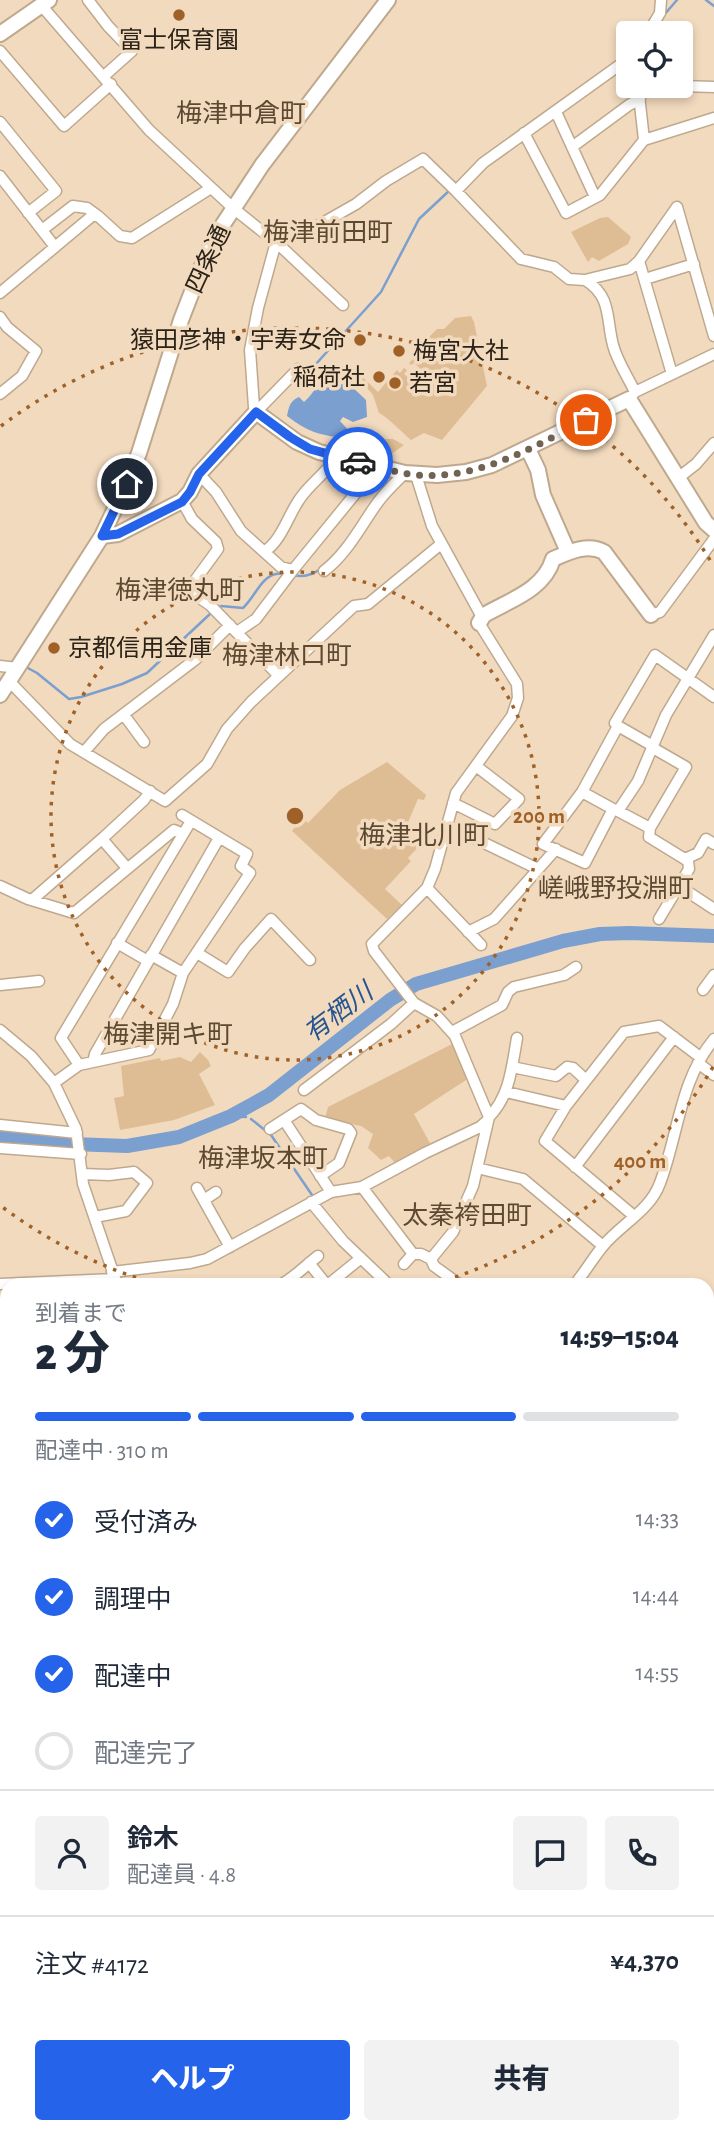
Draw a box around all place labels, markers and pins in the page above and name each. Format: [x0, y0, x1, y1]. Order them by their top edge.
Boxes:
marker: 富士保育園 [171, 7, 187, 23]
place label: 富士保育園 [119, 27, 239, 53]
place label: 猿田彦神・宇寿女命 [130, 327, 346, 353]
marker: 猿田彦神・宇寿女命 [352, 332, 368, 348]
place label: 梅宮大社 [413, 338, 509, 364]
marker: 梅宮大社 [391, 343, 407, 359]
place label: 稲荷社 [293, 364, 365, 390]
marker: 稲荷社 [371, 369, 387, 385]
place label: 若宮 [409, 370, 457, 396]
marker: 若宮 [387, 375, 403, 391]
pin [556, 390, 616, 450]
pin [97, 454, 157, 514]
place label: 京都信用金庫 [68, 635, 212, 661]
marker: 京都信用金庫 [46, 640, 62, 656]
centre of rings [283, 804, 307, 828]

